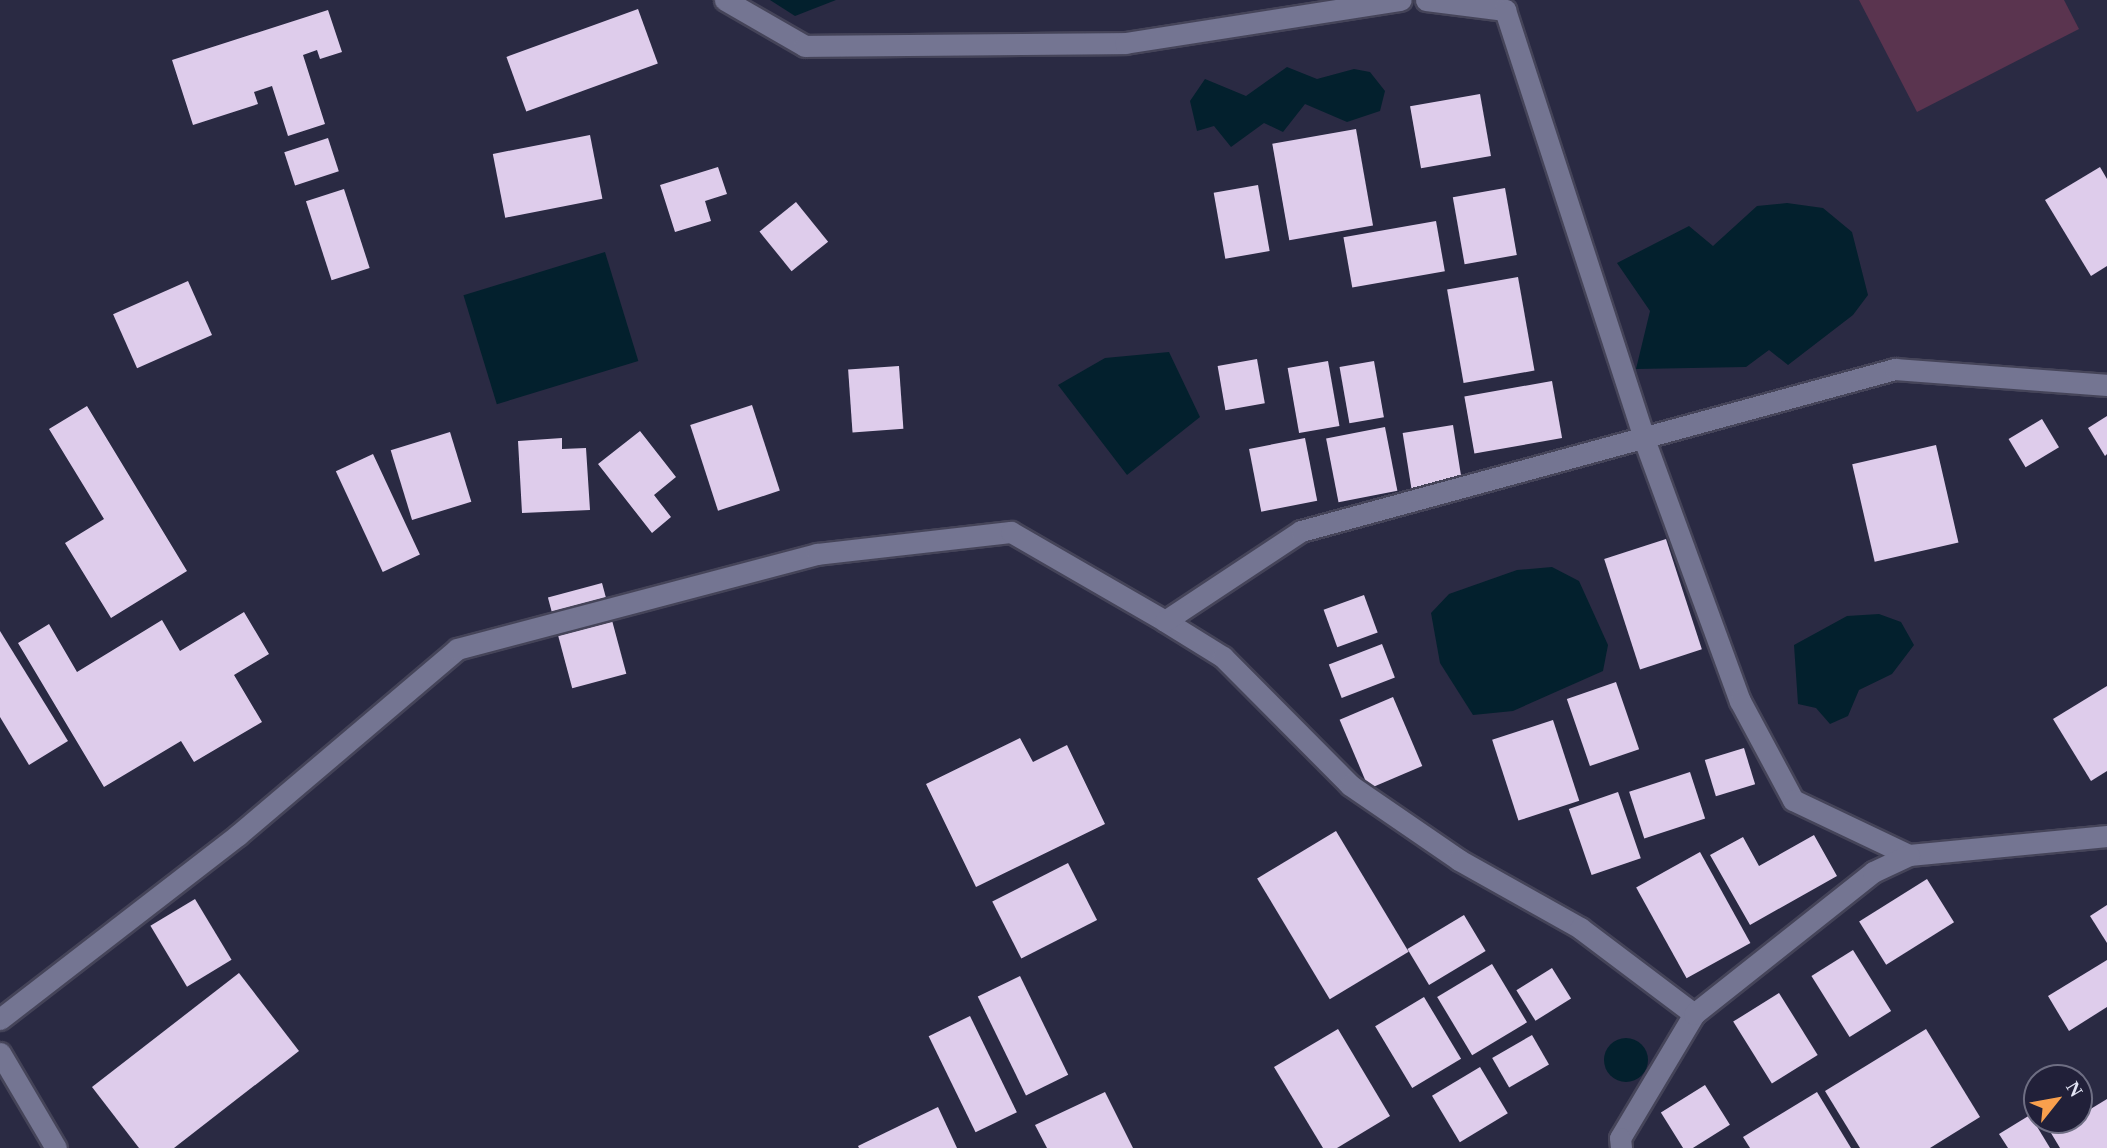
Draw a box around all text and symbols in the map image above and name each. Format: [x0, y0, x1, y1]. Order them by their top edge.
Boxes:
north arrow [2023, 1064, 2093, 1134]
text: N [2062, 1078, 2087, 1100]

